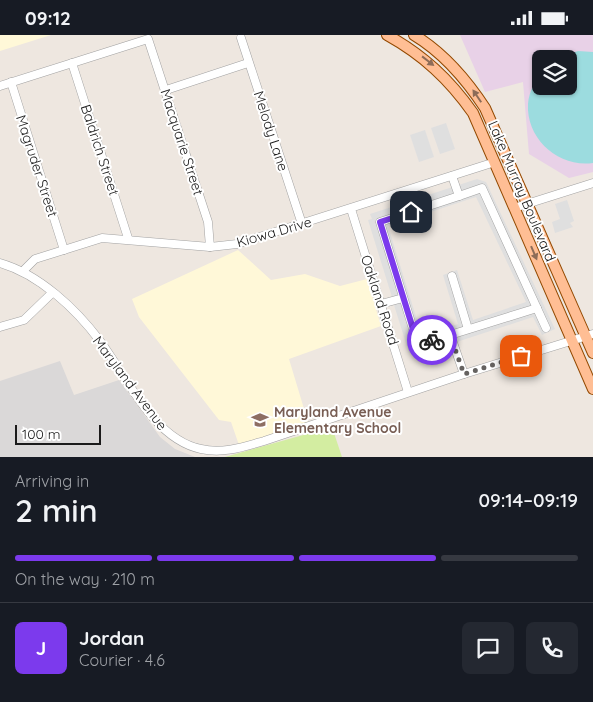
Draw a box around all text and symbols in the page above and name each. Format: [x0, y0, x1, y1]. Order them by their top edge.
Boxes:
text: 09:12 [25, 6, 71, 30]
map controls [532, 50, 577, 95]
button: layers [532, 50, 577, 95]
one-way arrow [421, 56, 435, 66]
street label: Macquarie Street [156, 87, 208, 198]
street label: Melody Lane [250, 89, 292, 173]
one-way arrow [472, 89, 482, 103]
street label: Baldrich Street [77, 102, 123, 198]
street label: Magruder Street [12, 113, 62, 219]
street label: Lake Murray Boulevard [484, 118, 560, 264]
pin [390, 191, 432, 233]
icon: home [397, 198, 425, 226]
street label: Kiowa Drive [234, 213, 314, 251]
one-way arrow [530, 246, 538, 260]
street label: Oakland Road [357, 253, 403, 347]
courier [407, 315, 457, 365]
icon: bike [418, 326, 446, 354]
street label: Maryland Avenue [89, 332, 171, 434]
pin [500, 335, 542, 377]
icon: bag [507, 342, 535, 370]
place label: Maryland Avenue Elementary School [274, 403, 401, 437]
school or university icon: Maryland Avenue Elementary School [250, 410, 270, 430]
scale bar [15, 422, 101, 445]
text: 100 m [22, 425, 60, 443]
text: Arriving in [15, 471, 89, 491]
text: 09:14–09:19 [478, 488, 578, 512]
text: 2 min [15, 490, 98, 530]
text: On the way · 210 m [15, 569, 155, 589]
button: chat [462, 622, 514, 674]
button: phone [526, 622, 578, 674]
text: Jordan [79, 626, 144, 650]
text: J [36, 636, 46, 660]
text: Courier · 4.6 [79, 650, 165, 670]

